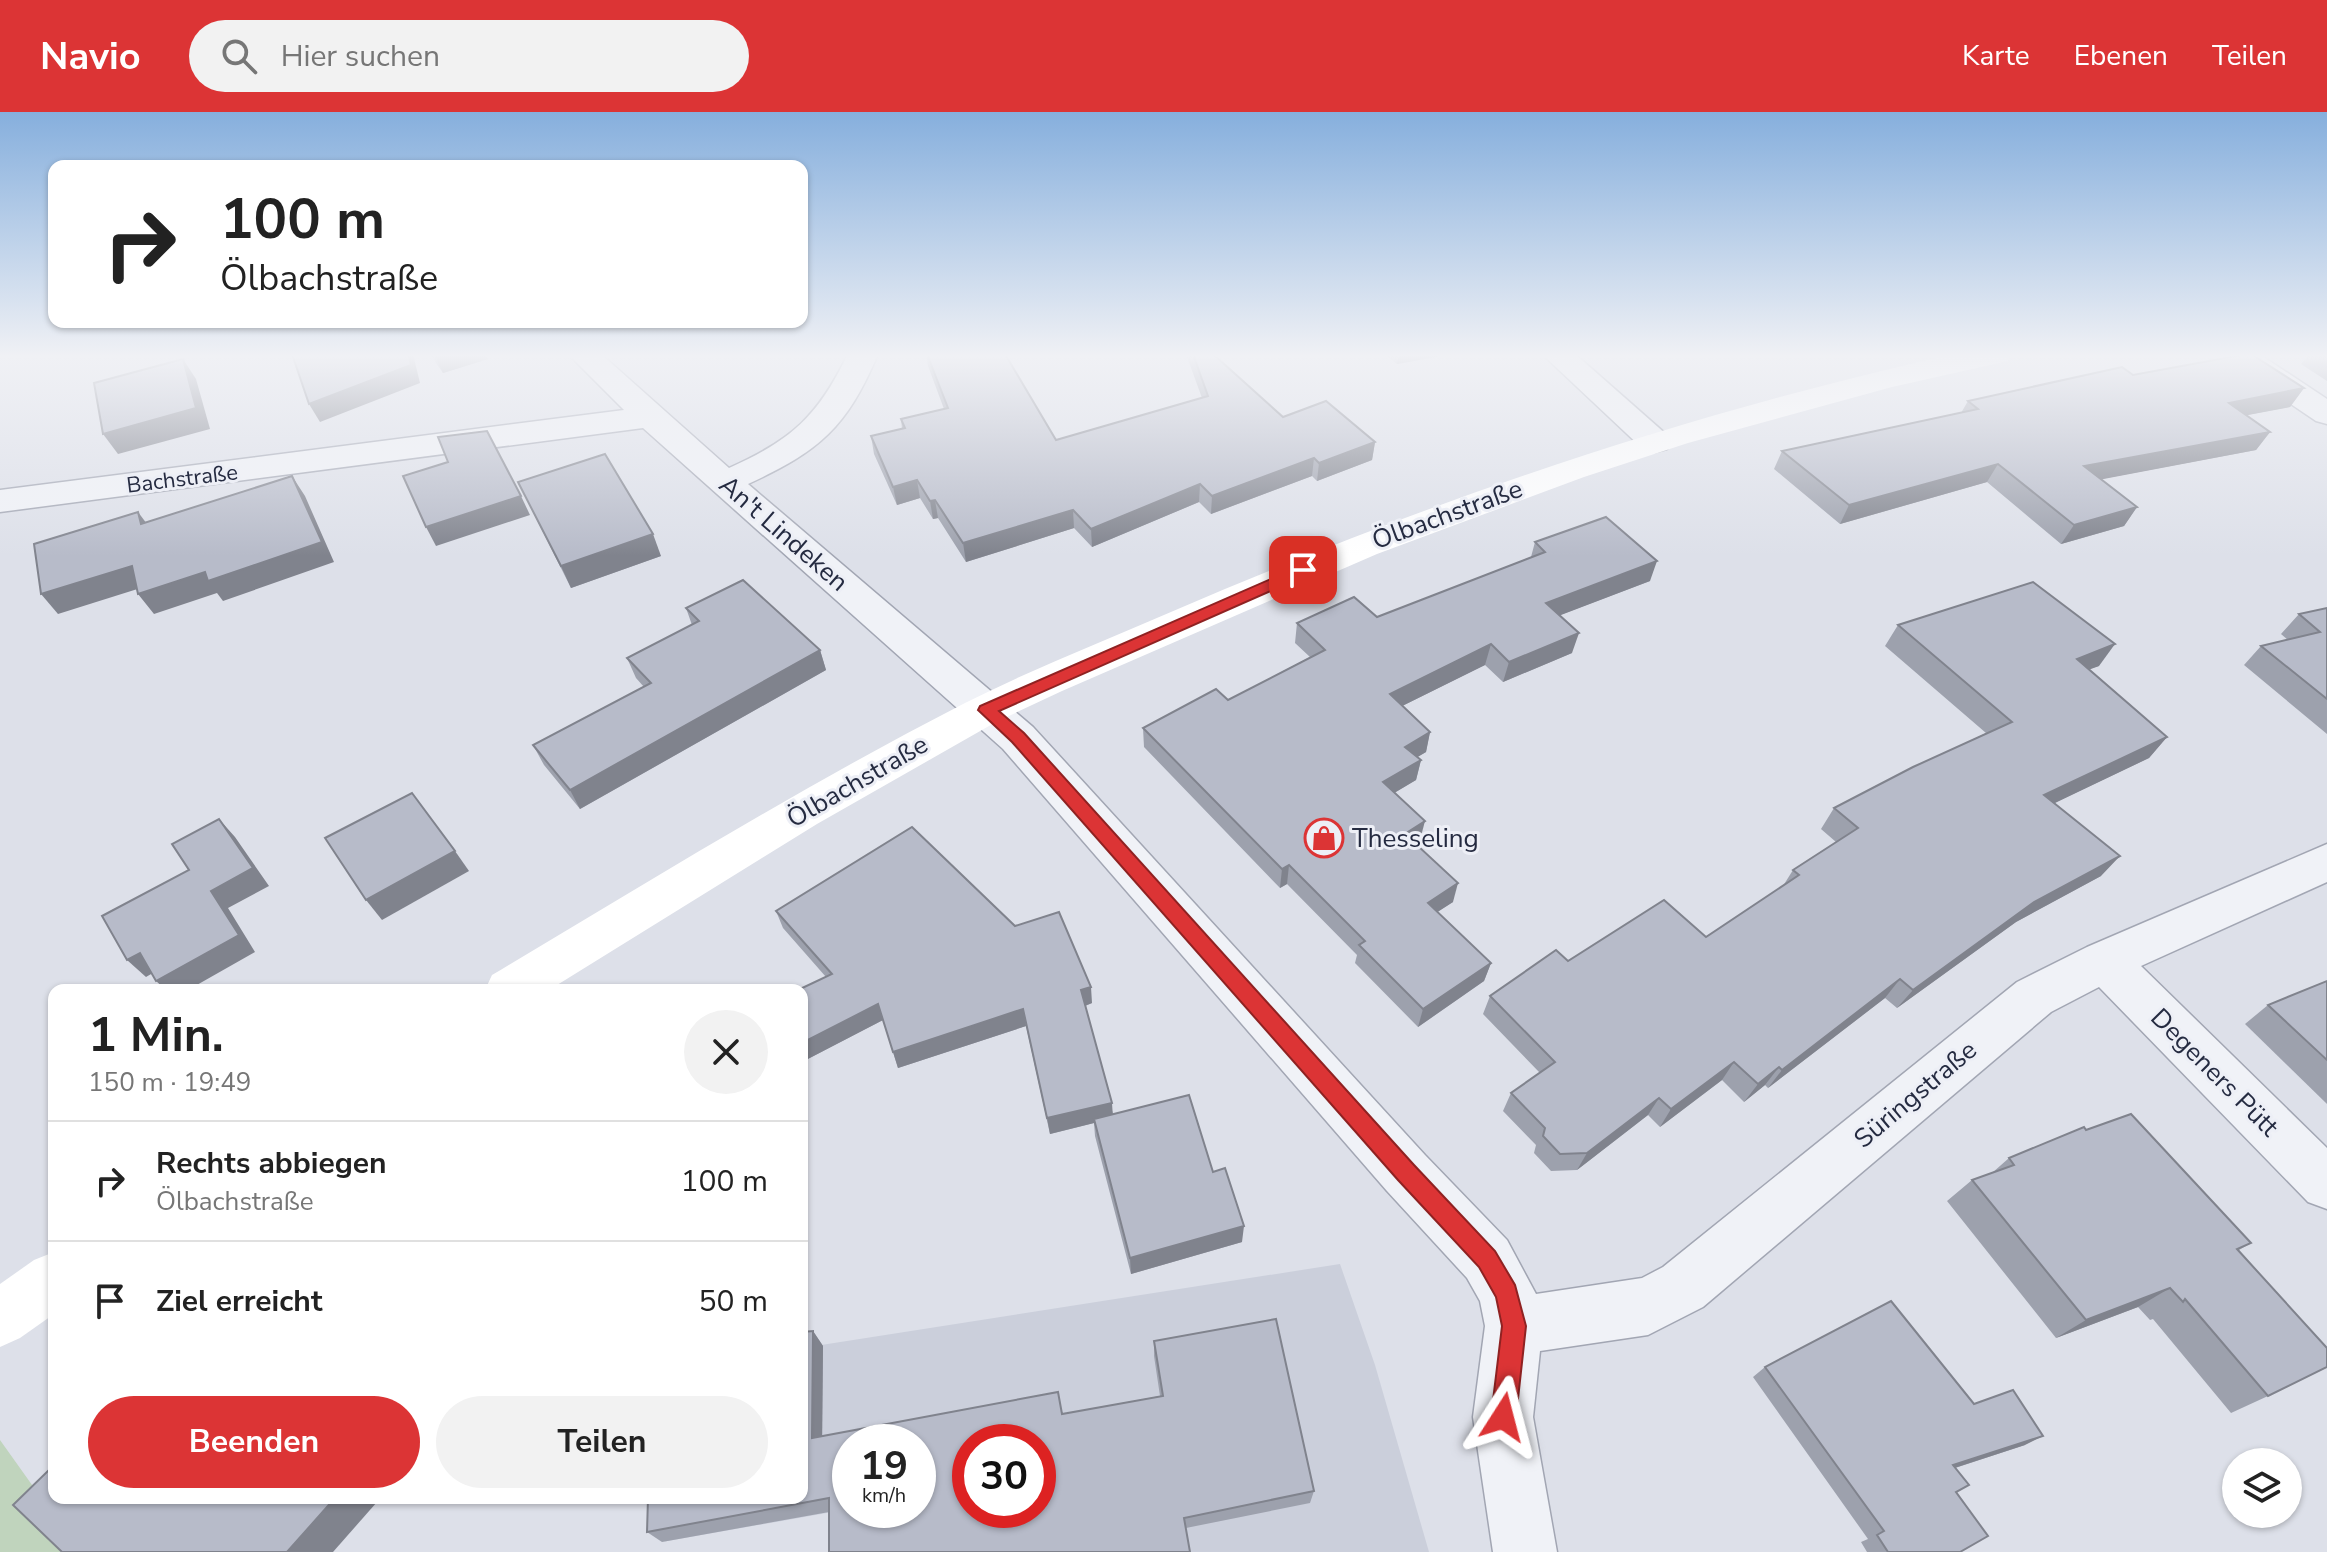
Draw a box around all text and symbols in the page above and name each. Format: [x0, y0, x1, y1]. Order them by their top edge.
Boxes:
search box [189, 20, 749, 92]
text: Navio [40, 31, 141, 82]
icon: search [217, 34, 261, 78]
text: Hier suchen [281, 36, 440, 77]
text: Karte [1962, 37, 2030, 75]
text: Ebenen [2074, 37, 2168, 75]
text: Teilen [2212, 37, 2287, 75]
text: 100 m [220, 181, 385, 258]
icon: right [88, 192, 192, 296]
text: Ölbachstraße [220, 254, 438, 303]
street label: Bachstraße [125, 457, 240, 501]
street label: An't Lindeken [712, 468, 856, 599]
street label: Ölbachstraße [1367, 471, 1527, 558]
pin [1269, 536, 1337, 604]
icon: arrive [1281, 548, 1325, 592]
street label: Ölbachstraße [780, 727, 934, 836]
shop icon: Thesseling [1303, 817, 1345, 859]
place label: Thesseling [1352, 821, 1479, 856]
street label: Degeners Pütt [2143, 1001, 2287, 1145]
text: 1 Min. [88, 1002, 224, 1068]
button: close [684, 1010, 768, 1094]
street label: Süringstraße [1847, 1033, 1984, 1156]
text: 150 m · 19:49 [88, 1065, 251, 1100]
text: Rechts abbiegen [156, 1143, 387, 1184]
icon: right [88, 1159, 132, 1203]
text: 100 m [681, 1161, 768, 1202]
text: Ölbachstraße [156, 1184, 314, 1219]
icon: arrive [88, 1279, 132, 1323]
text: Ziel erreicht [156, 1281, 322, 1322]
text: 50 m [699, 1281, 768, 1322]
position arrow [1461, 1375, 1545, 1459]
button: Beenden [88, 1396, 420, 1488]
button: Teilen [436, 1396, 768, 1488]
speed limit sign: 30 [952, 1424, 1056, 1528]
text: 19 [860, 1439, 908, 1493]
map controls [2222, 1448, 2302, 1528]
button: layers [2222, 1448, 2302, 1528]
text: km/h [862, 1482, 906, 1509]

